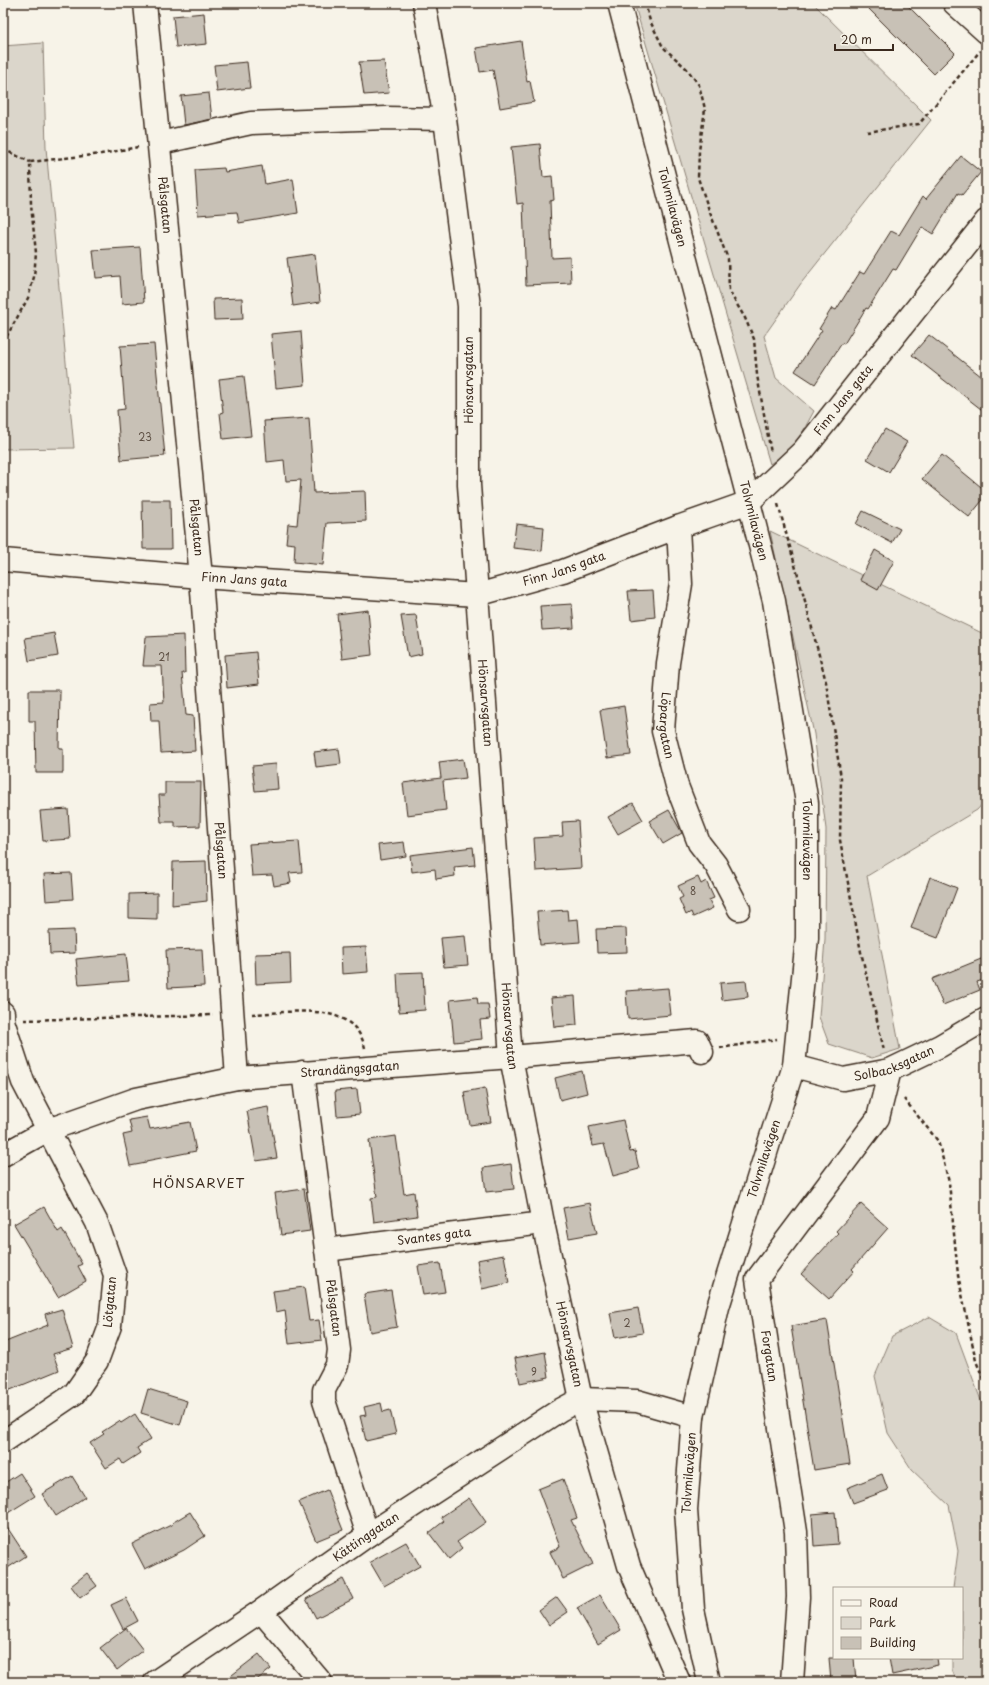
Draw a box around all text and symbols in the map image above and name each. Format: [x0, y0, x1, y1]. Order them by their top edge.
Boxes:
scale bar [835, 26, 893, 52]
text: 20 m [841, 30, 872, 48]
street label: Tolvmilavägen [654, 165, 692, 249]
street label: Pålsgatan [154, 176, 177, 234]
street label: Hönsarvsgatan [459, 336, 477, 424]
street label: Finn Jans gata [809, 360, 877, 439]
house number: 23 [138, 429, 152, 444]
street label: Tolvmilavägen [736, 479, 773, 562]
street label: Pålsgatan [185, 498, 209, 557]
street label: Finn Jans gata [520, 546, 608, 590]
street label: Finn Jans gata [201, 567, 289, 591]
house number: 21 [158, 649, 170, 664]
street label: Hönsarvsgatan [474, 658, 498, 747]
street label: Löpargatan [655, 692, 680, 760]
street label: Tolvmilavägen [798, 797, 818, 881]
street label: Pålsgatan [211, 821, 233, 880]
house number: 8 [690, 883, 696, 898]
street label: Hönsarvsgatan [498, 982, 523, 1071]
street label: Solbacksgatan [852, 1040, 937, 1085]
street label: Strandängsgatan [299, 1056, 400, 1081]
street label: Tolvmilavägen [742, 1117, 784, 1200]
district label: HÖNSARVET [153, 1173, 245, 1192]
street label: Svantes gata [396, 1222, 472, 1249]
street label: Lötgatan [98, 1276, 120, 1328]
street label: Pålsgatan [322, 1278, 347, 1337]
street label: Hönsarvsgatan [552, 1299, 588, 1389]
house number: 2 [623, 1315, 631, 1330]
street label: Forgatan [757, 1329, 783, 1383]
house number: 9 [531, 1364, 537, 1379]
street label: Tolvmilavägen [676, 1431, 700, 1514]
street label: Kättinggatan [329, 1507, 402, 1565]
legend [833, 1587, 963, 1659]
text: Road [869, 1593, 898, 1611]
text: Park [869, 1613, 896, 1631]
text: Building [869, 1633, 916, 1651]

